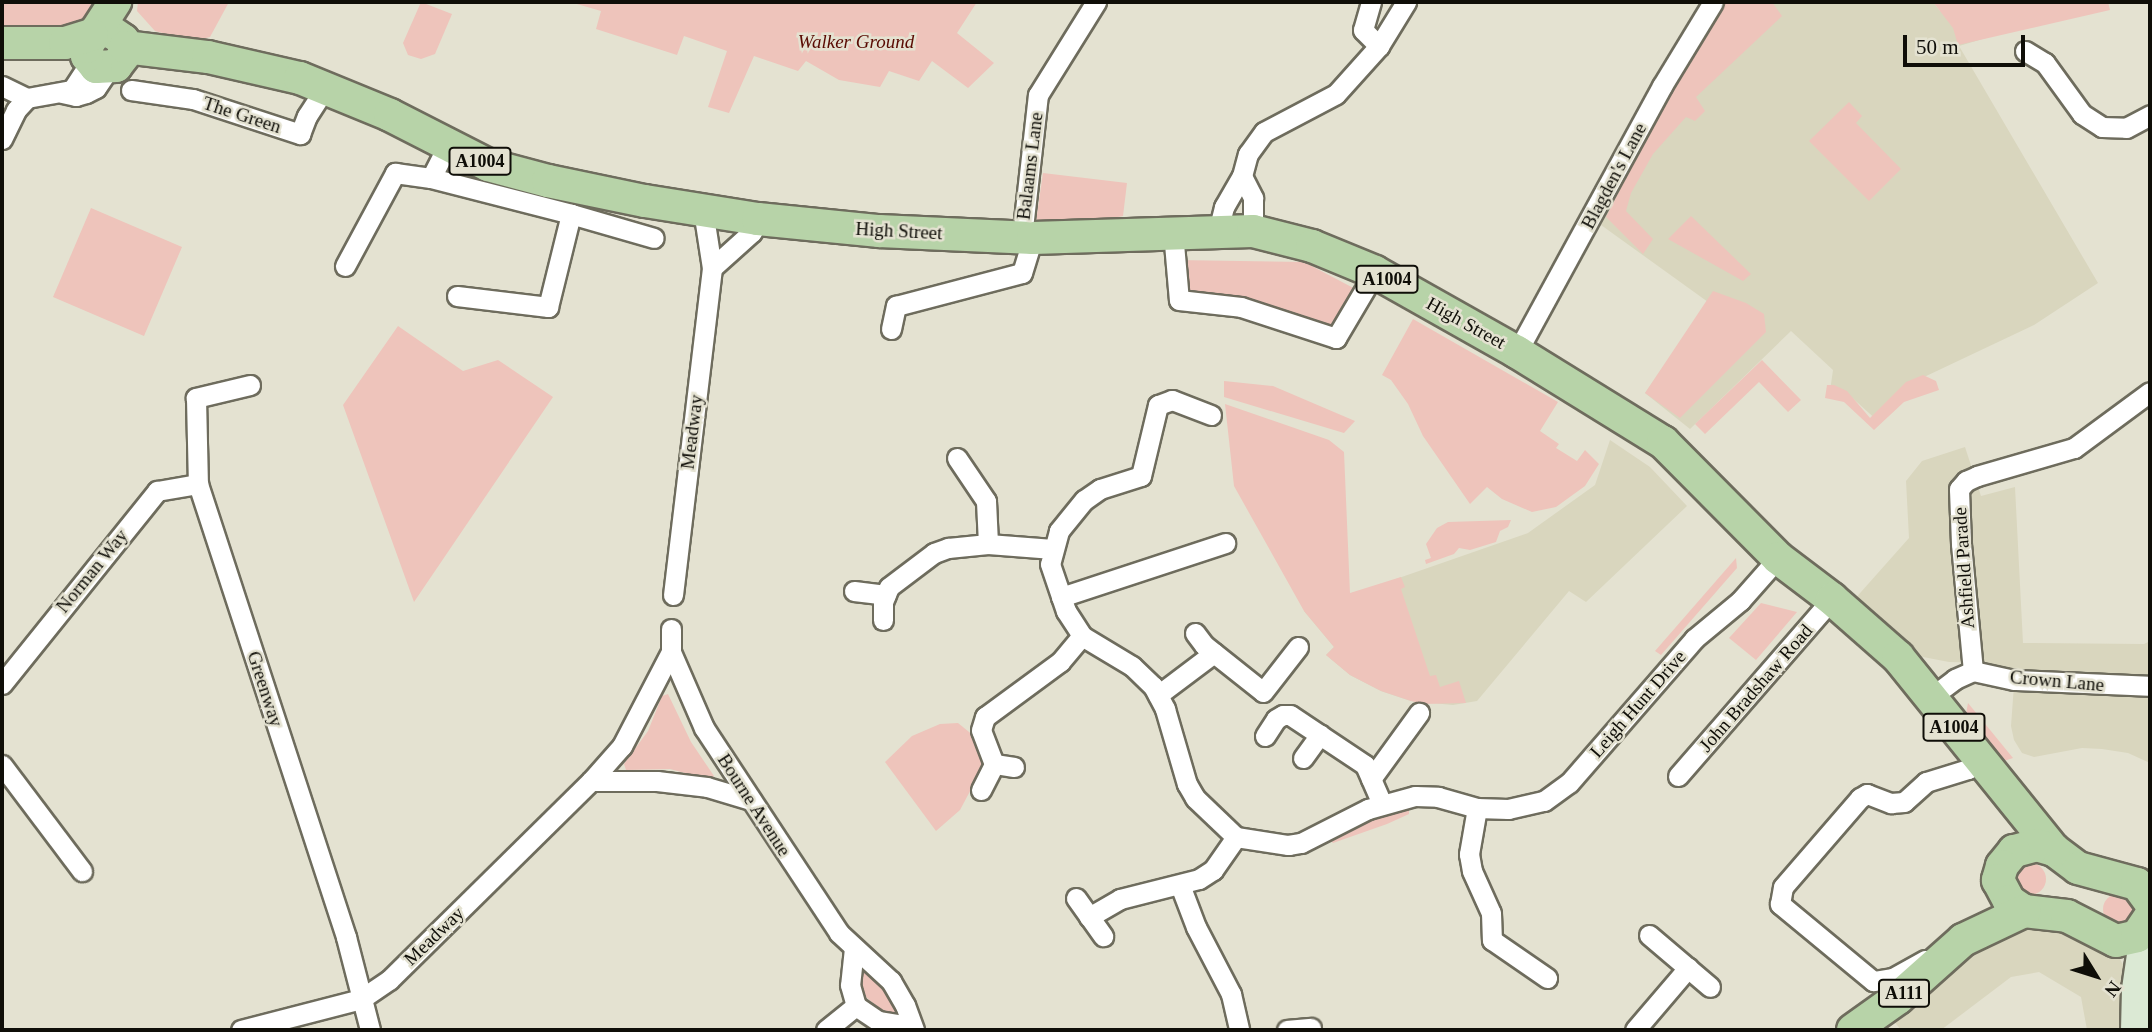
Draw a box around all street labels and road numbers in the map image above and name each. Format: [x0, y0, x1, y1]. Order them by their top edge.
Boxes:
street label: The Green [200, 92, 284, 138]
street label: Balaams Lane [1012, 111, 1048, 221]
street label: Blagden's Lane [1577, 119, 1651, 233]
road number: A1004 [448, 146, 512, 176]
street label: High Street [855, 217, 943, 245]
road number: A1004 [1356, 264, 1418, 293]
street label: High Street [1422, 292, 1510, 354]
street label: Meadway [676, 393, 708, 471]
street label: Ashfield Parade [1948, 506, 1980, 630]
street label: Norman Way [51, 524, 133, 618]
street label: John Bradshaw Road [1694, 620, 1818, 756]
street label: Leigh Hunt Drive [1585, 646, 1691, 762]
street label: Greenway [242, 648, 288, 730]
street label: Crown Lane [2009, 666, 2105, 696]
road number: A1004 [1923, 712, 1986, 742]
street label: Bourne Avenue [712, 749, 796, 861]
street label: Meadway [399, 902, 469, 970]
road number: A111 [1878, 978, 1930, 1008]

